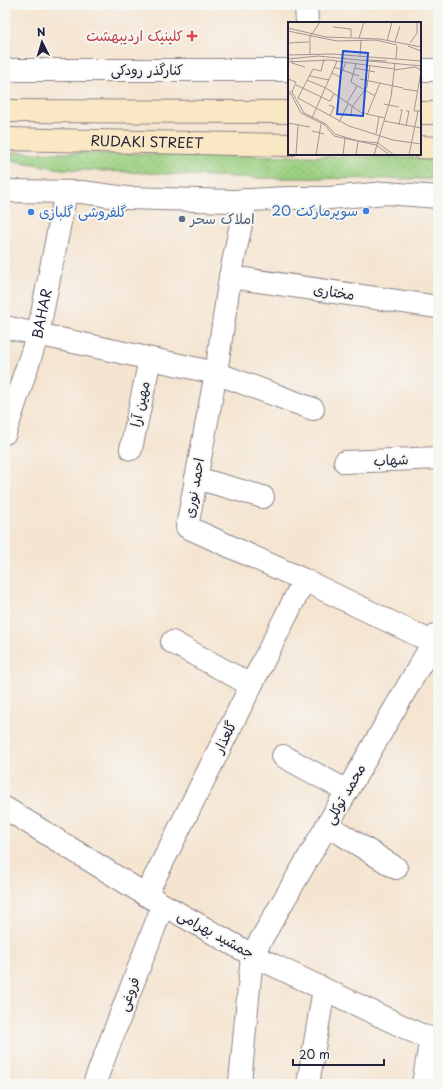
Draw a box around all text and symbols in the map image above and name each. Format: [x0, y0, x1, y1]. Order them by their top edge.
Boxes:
north arrow [22, 22, 62, 62]
inset map [288, 22, 421, 155]
text: N [36, 23, 46, 40]
place label: کلینیک اردیبهشت [86, 25, 183, 46]
marker: کلینیک اردیبهشت [186, 30, 198, 42]
street label: کنارگذر رودکی [111, 59, 183, 80]
street label: RUDAKI STREET [90, 130, 204, 153]
place label: سوپرمارکت 20 [271, 200, 358, 221]
place label: گلفروشی گلبازی [39, 201, 127, 222]
marker: سوپرمارکت 20 [361, 206, 371, 216]
marker: گلفروشی گلبازی [26, 207, 36, 217]
place label: املاک سحر [189, 208, 255, 229]
marker: املاک سحر [177, 214, 187, 224]
street label: مختاری [312, 278, 356, 305]
street label: BAHAR [26, 287, 57, 341]
street label: مهین آرا [124, 379, 155, 429]
street label: شهاب [373, 448, 409, 471]
street label: احمد نوری [178, 456, 209, 520]
street label: گلعذار [207, 717, 241, 757]
street label: محمد توکلی [319, 760, 370, 828]
street label: جمشید بهرامی [174, 904, 259, 963]
street label: فروغی [112, 974, 145, 1014]
scale bar [293, 1041, 384, 1067]
text: 20 m [299, 1045, 330, 1063]

